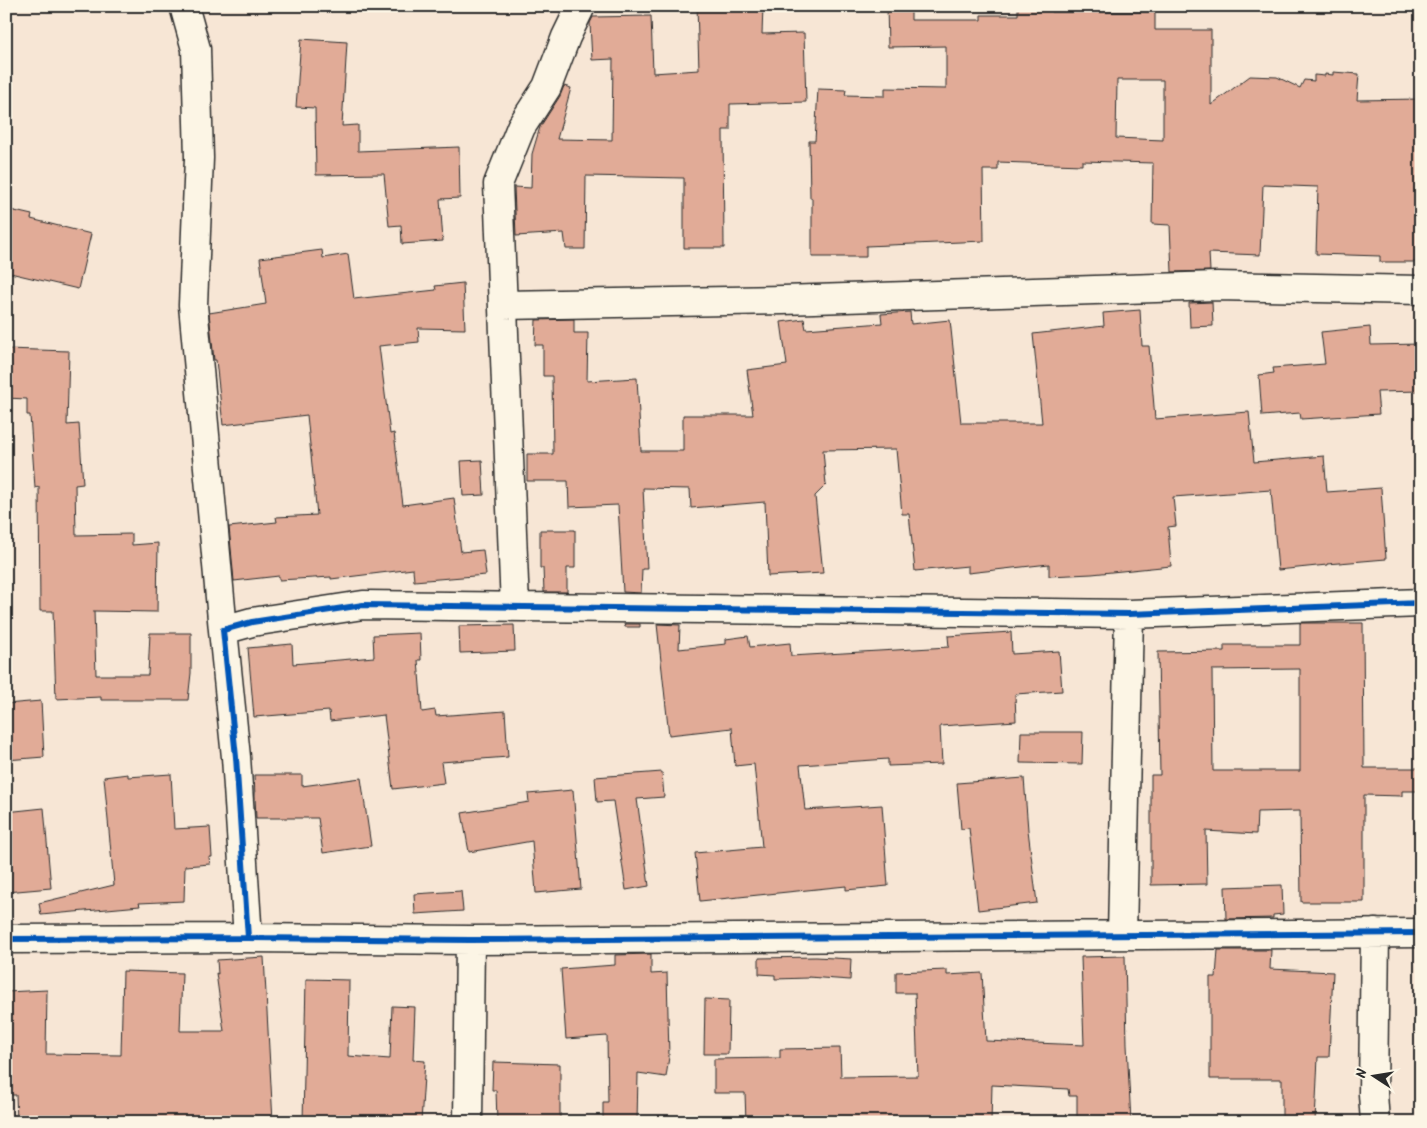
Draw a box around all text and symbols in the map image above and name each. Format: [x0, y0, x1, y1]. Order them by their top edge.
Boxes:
north arrow [1350, 1050, 1400, 1100]
text: N [1351, 1067, 1374, 1080]

